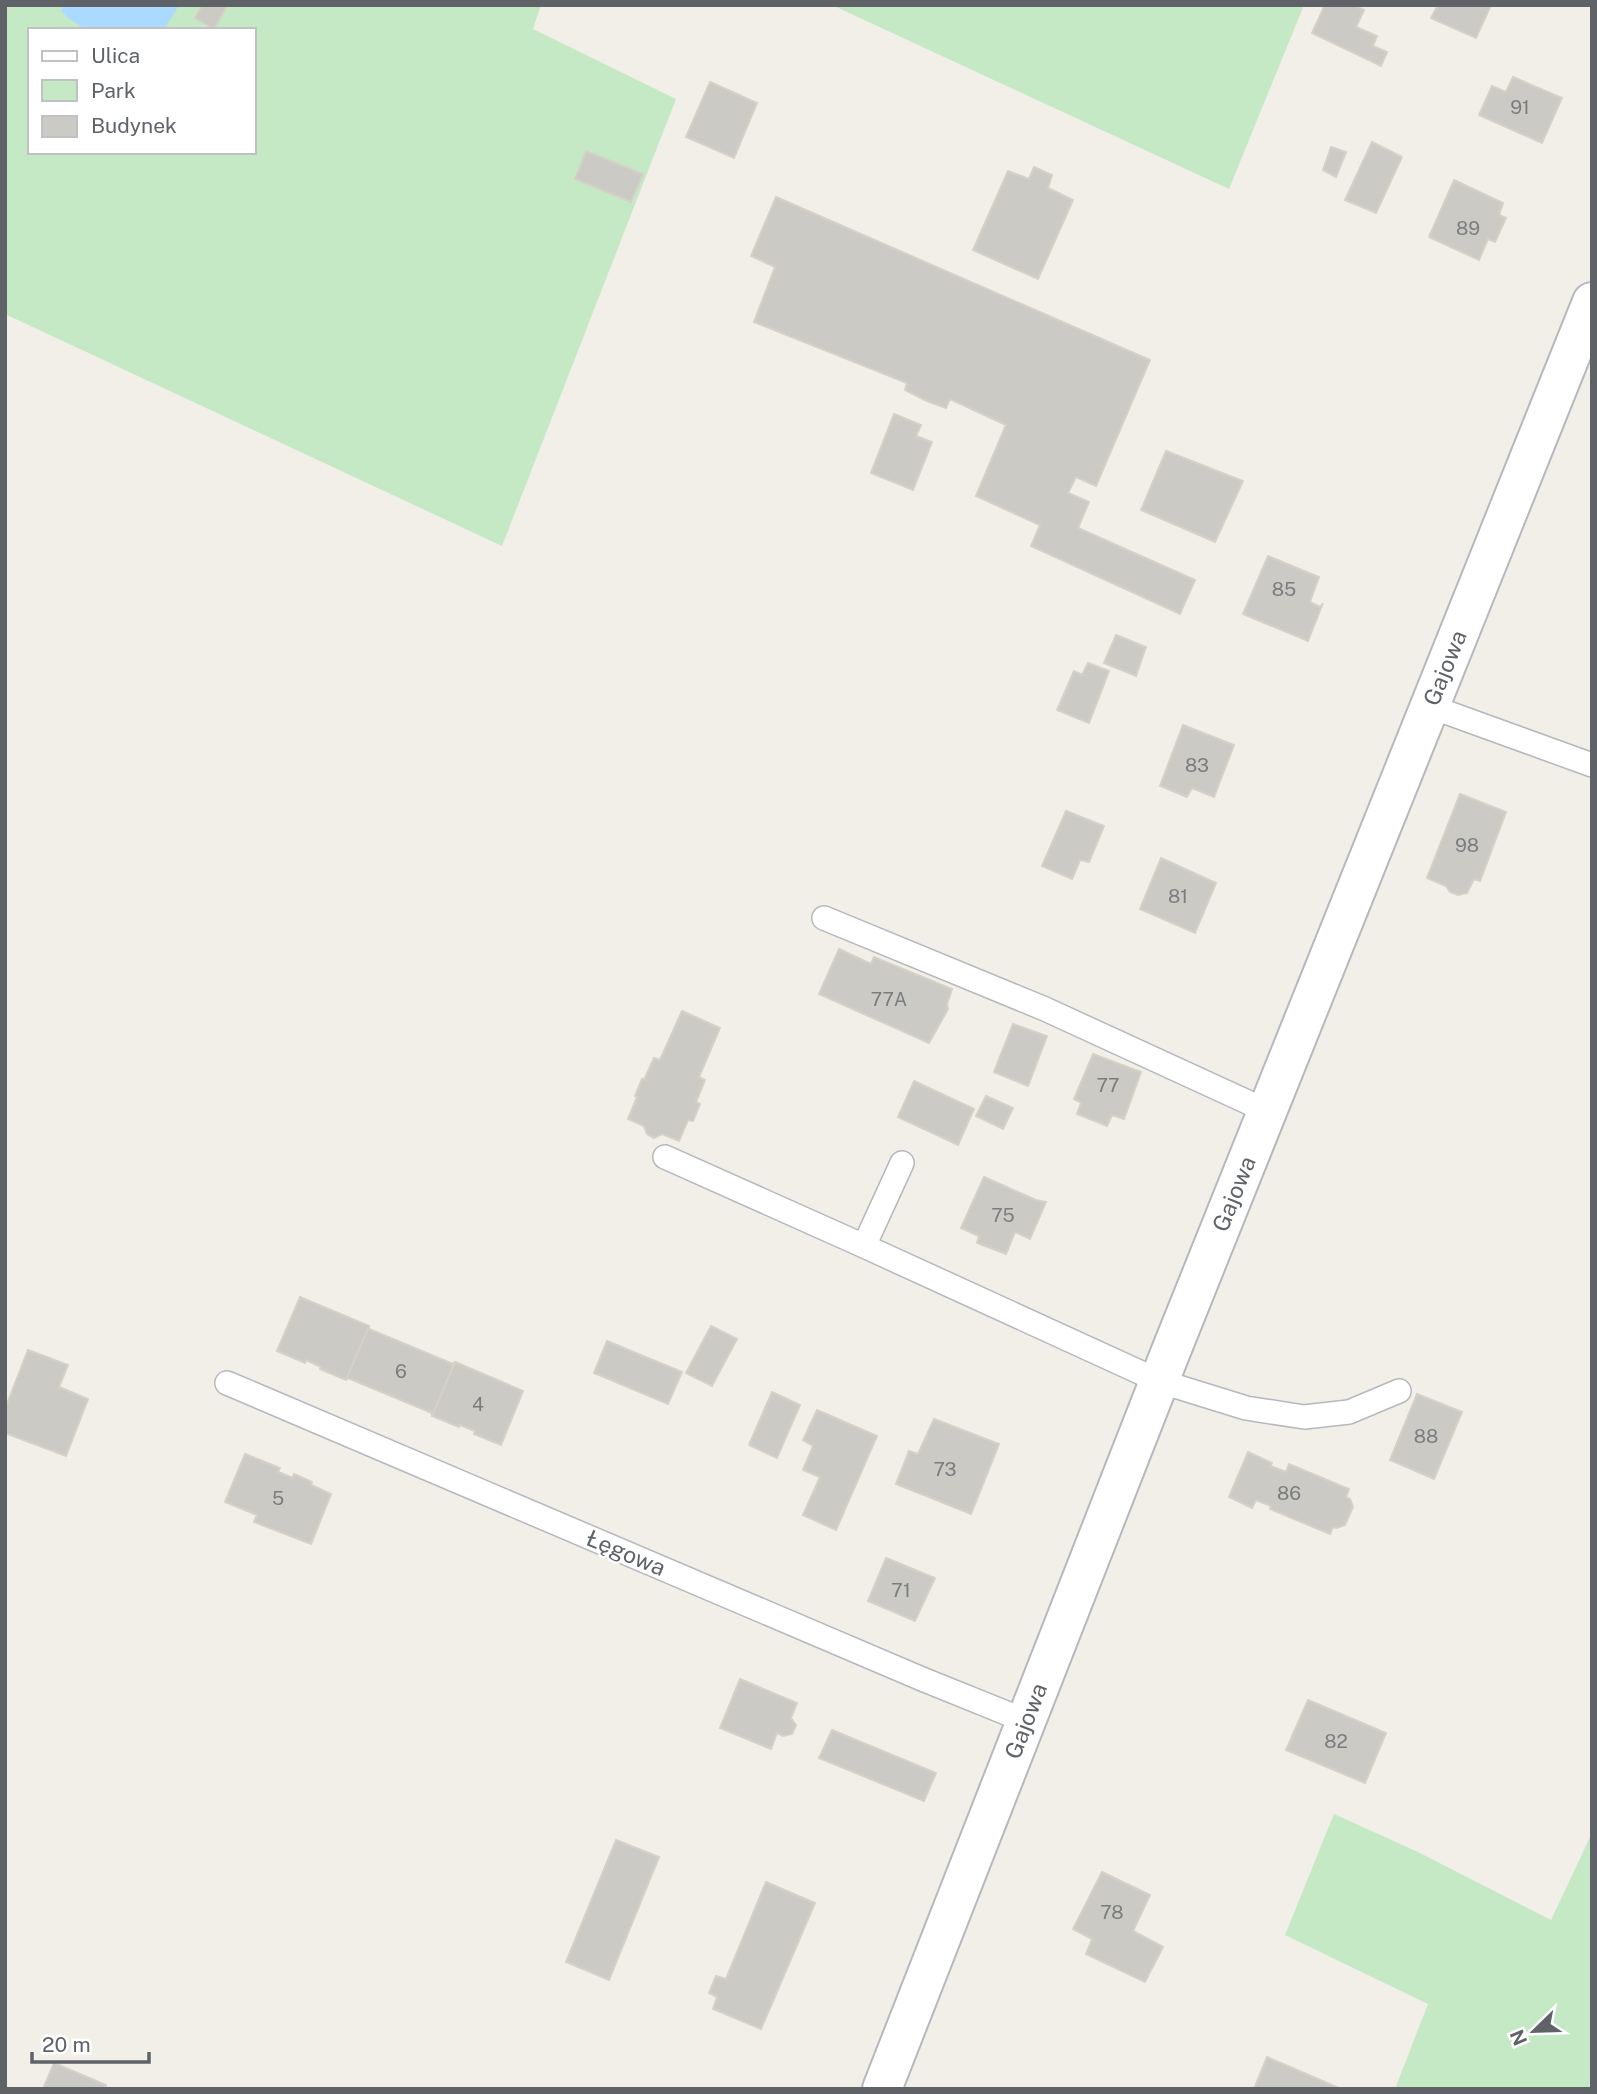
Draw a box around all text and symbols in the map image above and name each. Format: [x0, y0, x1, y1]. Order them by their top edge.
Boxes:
legend [28, 28, 256, 154]
text: Ulica [91, 43, 140, 68]
text: Park [91, 78, 136, 103]
house number: 91 [1510, 96, 1530, 118]
text: Budynek [91, 113, 177, 138]
house number: 89 [1456, 217, 1480, 239]
house number: 85 [1272, 578, 1296, 600]
street label: Gajowa [1417, 626, 1472, 709]
house number: 83 [1185, 754, 1209, 776]
house number: 98 [1455, 834, 1479, 856]
house number: 81 [1168, 885, 1188, 907]
house number: 77A [871, 988, 907, 1010]
house number: 77 [1096, 1074, 1120, 1096]
street label: Gajowa [1206, 1152, 1261, 1235]
house number: 75 [991, 1204, 1015, 1226]
house number: 6 [395, 1360, 407, 1382]
house number: 4 [472, 1393, 484, 1415]
house number: 88 [1414, 1425, 1438, 1447]
house number: 73 [933, 1458, 957, 1480]
house number: 86 [1277, 1482, 1301, 1504]
house number: 5 [272, 1487, 284, 1509]
street label: Łęgowa [583, 1524, 670, 1581]
house number: 71 [891, 1579, 911, 1601]
street label: Gajowa [999, 1679, 1052, 1762]
house number: 82 [1324, 1730, 1348, 1752]
house number: 78 [1100, 1901, 1124, 1923]
north arrow [1499, 1996, 1569, 2066]
scale bar [32, 2021, 149, 2064]
text: N [1505, 2027, 1531, 2049]
text: 20 m [42, 2032, 91, 2057]

